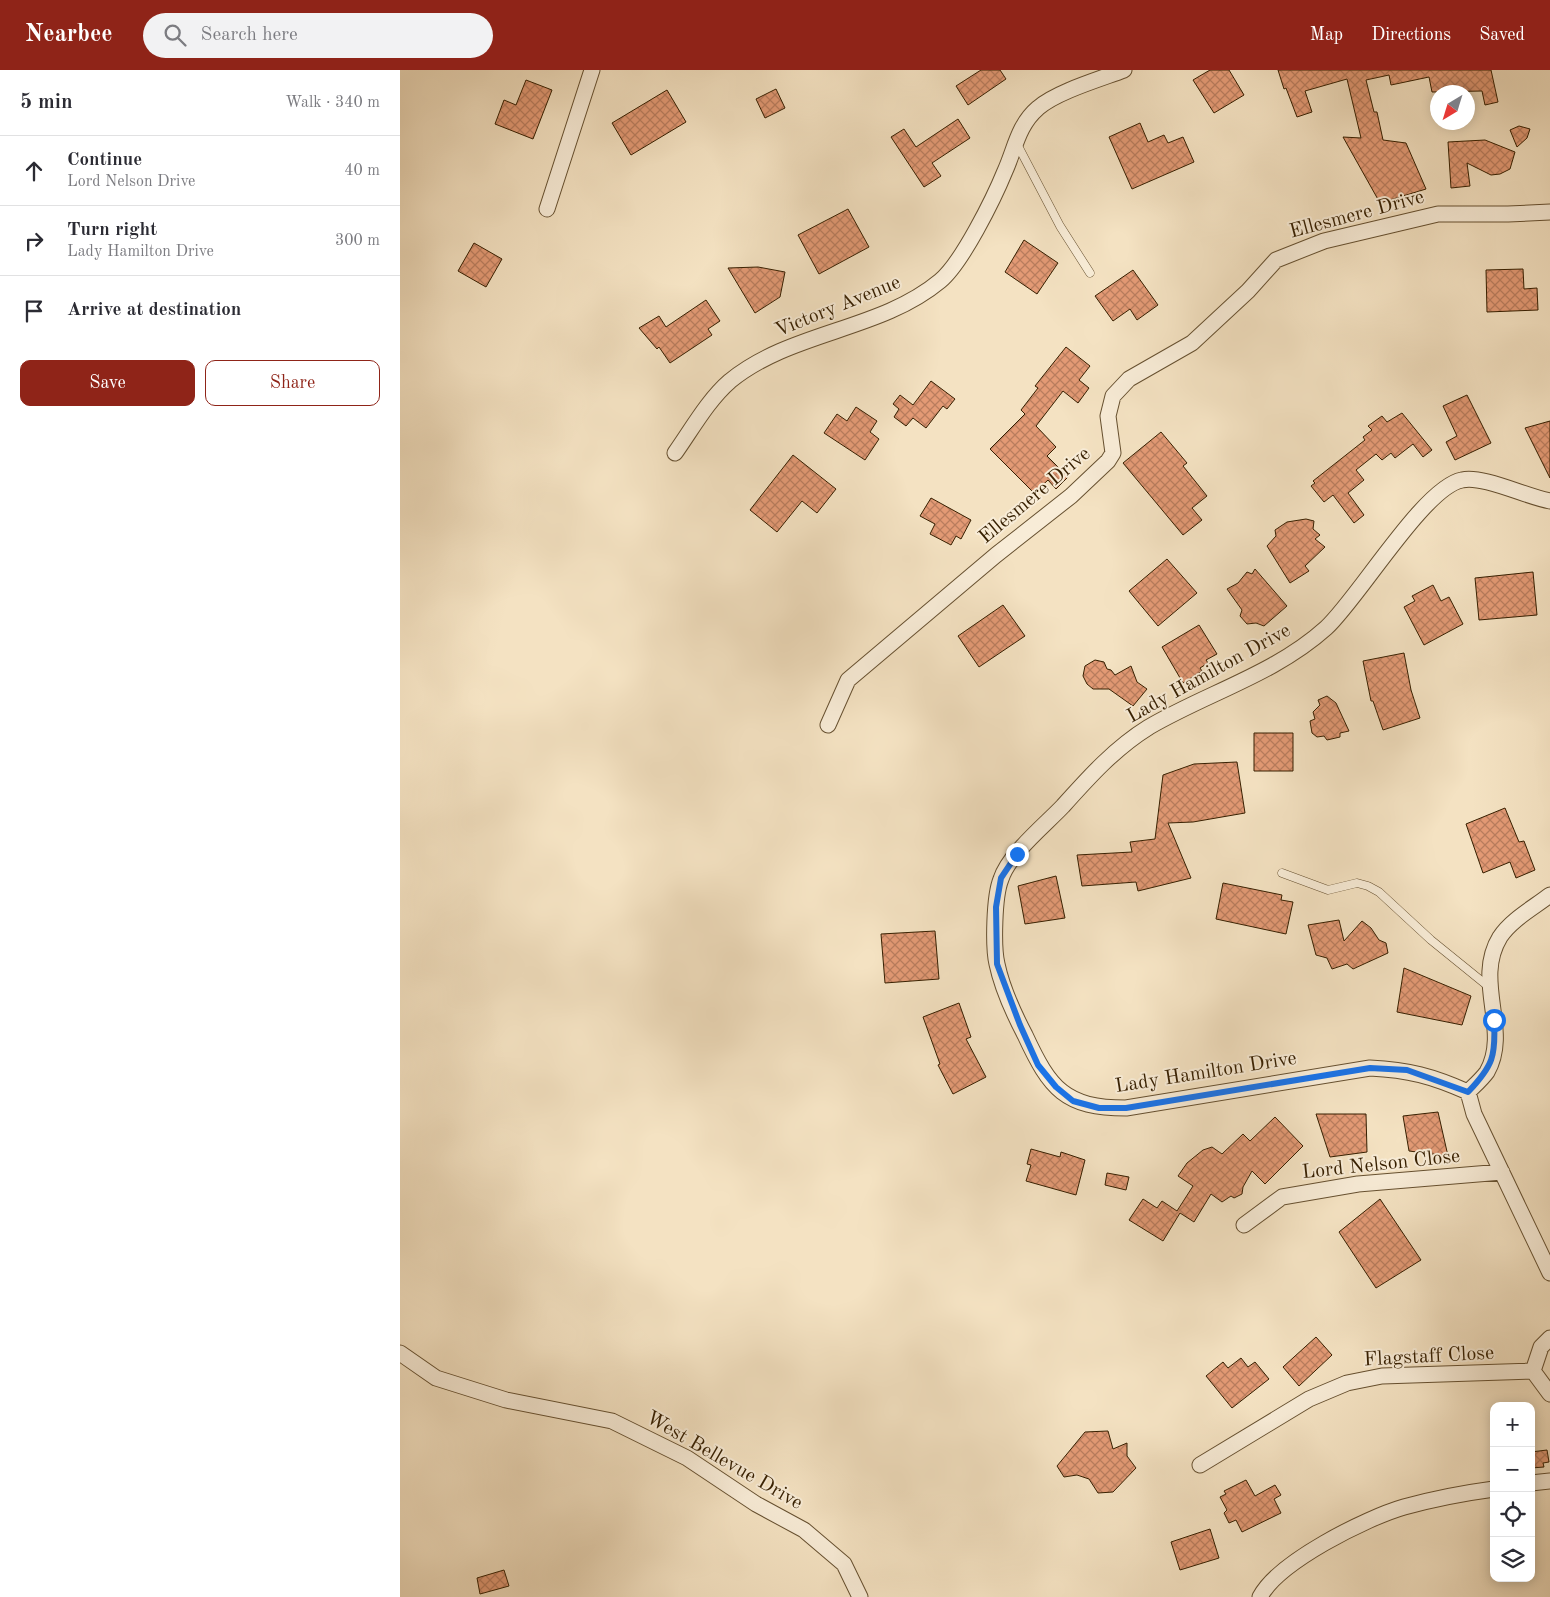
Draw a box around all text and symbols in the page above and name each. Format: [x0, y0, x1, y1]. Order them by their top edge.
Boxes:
search box [143, 13, 493, 58]
icon: search [161, 21, 189, 49]
text: Nearbee [25, 23, 113, 47]
text: Search here [201, 26, 298, 45]
text: Map [1310, 26, 1343, 44]
text: Directions [1371, 26, 1451, 44]
text: Saved [1479, 26, 1525, 44]
north arrow [1430, 85, 1475, 130]
text: 5 min [20, 92, 73, 113]
text: Walk · 340 m [285, 95, 380, 111]
text: Continue [67, 151, 142, 170]
icon: ahead [20, 157, 48, 185]
text: 40 m [344, 163, 380, 179]
text: Lord Nelson Drive [67, 174, 195, 190]
street label: Ellesmere Drive [1287, 187, 1427, 243]
text: Turn right [67, 221, 157, 240]
icon: right [20, 227, 48, 255]
text: 300 m [335, 233, 380, 249]
text: Lady Hamilton Drive [67, 244, 214, 260]
street label: Victory Avenue [772, 273, 904, 341]
icon: arrive [20, 297, 48, 325]
text: Arrive at destination [67, 301, 241, 320]
button: Save [20, 360, 195, 406]
button: Share [205, 360, 380, 406]
street label: Ellesmere Drive [975, 444, 1095, 548]
street label: Lady Hamilton Drive [1124, 621, 1294, 727]
route end [1006, 843, 1029, 866]
route start [1483, 1009, 1506, 1032]
street label: Lady Hamilton Drive [1114, 1049, 1298, 1097]
street label: Lord Nelson Close [1301, 1147, 1461, 1183]
street label: Flagstaff Close [1363, 1344, 1495, 1370]
map controls [1490, 1402, 1535, 1582]
button: + [1490, 1402, 1535, 1447]
street label: West Bellevue Drive [642, 1408, 806, 1514]
button: − [1490, 1447, 1535, 1492]
button: locate [1490, 1492, 1535, 1537]
button: layers [1490, 1537, 1535, 1582]

